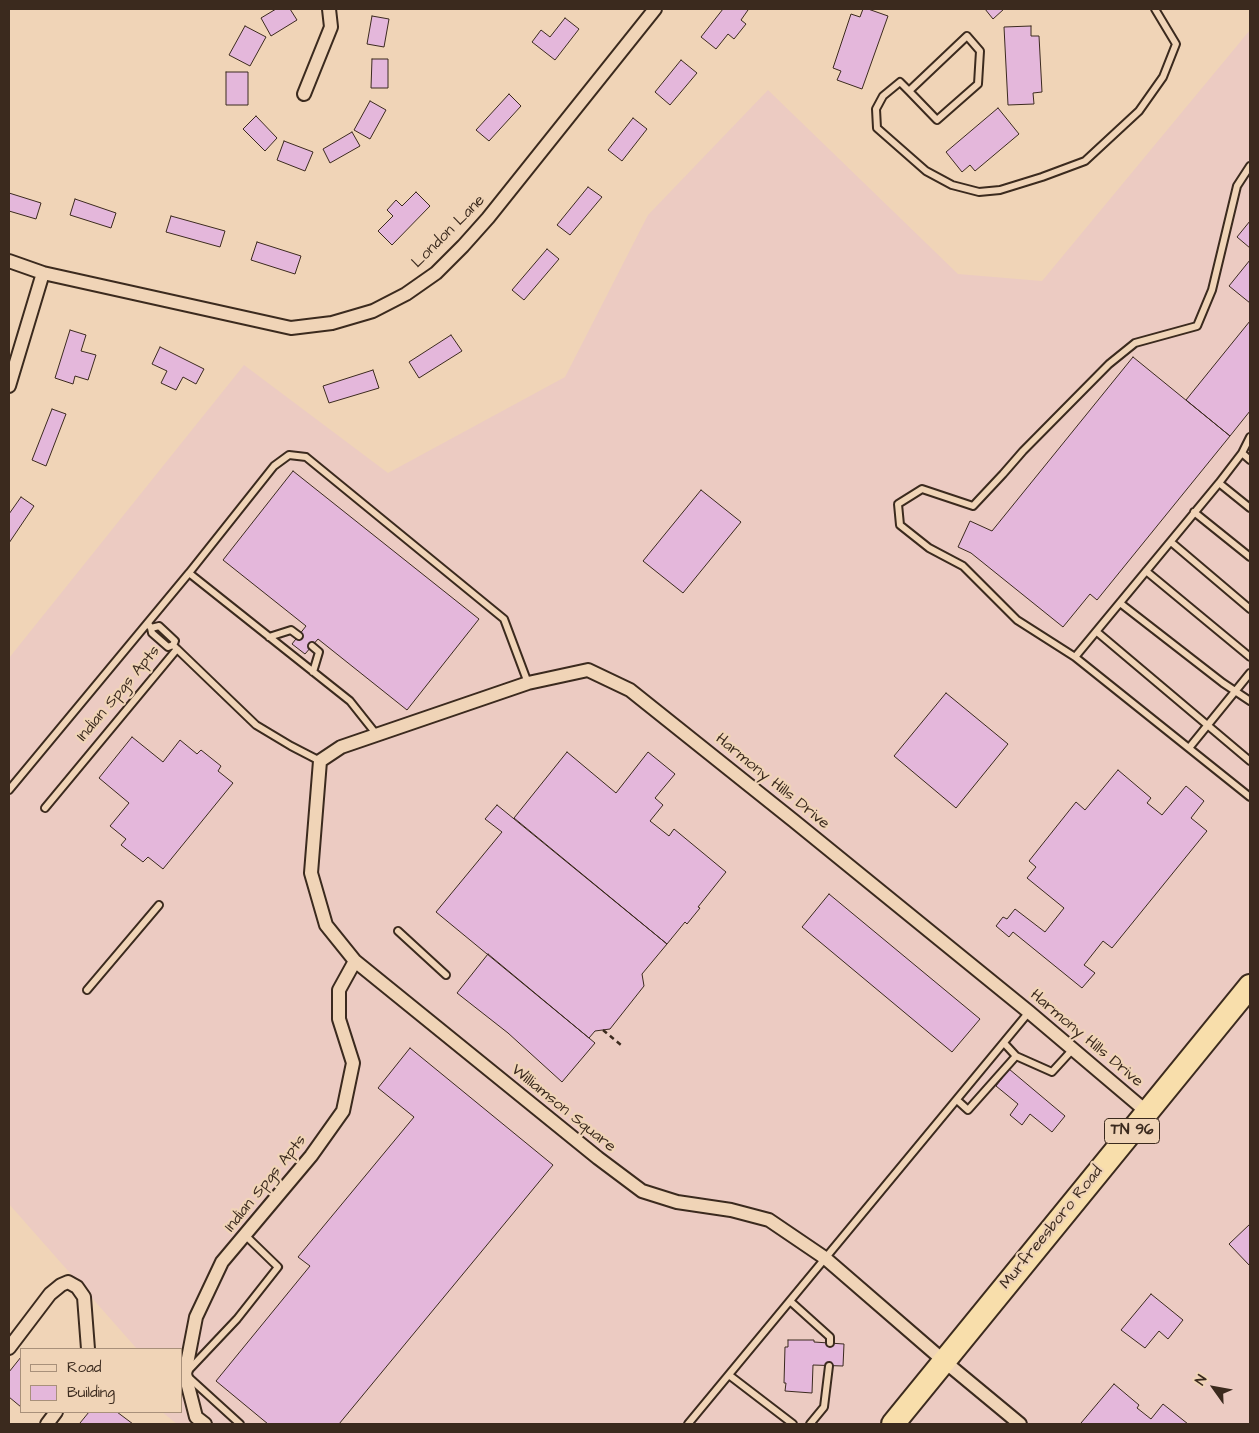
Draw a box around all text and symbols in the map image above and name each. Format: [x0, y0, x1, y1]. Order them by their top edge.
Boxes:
street label: London Lane [408, 191, 490, 273]
street label: Indian Spgs Apts [73, 642, 165, 746]
street label: Harmony Hills Drive [711, 730, 833, 834]
street label: Harmony Hills Drive [1026, 986, 1146, 1092]
street label: Williamson Square [507, 1061, 619, 1157]
road number: TN 96 [1104, 1118, 1160, 1144]
street label: Indian Spgs Apts [221, 1132, 311, 1236]
street label: Murfreesboro Road [996, 1163, 1108, 1293]
legend [20, 1348, 182, 1413]
text: Road [67, 1357, 101, 1378]
north arrow [1189, 1363, 1239, 1413]
text: N [1190, 1371, 1212, 1389]
text: Building [67, 1382, 115, 1403]

